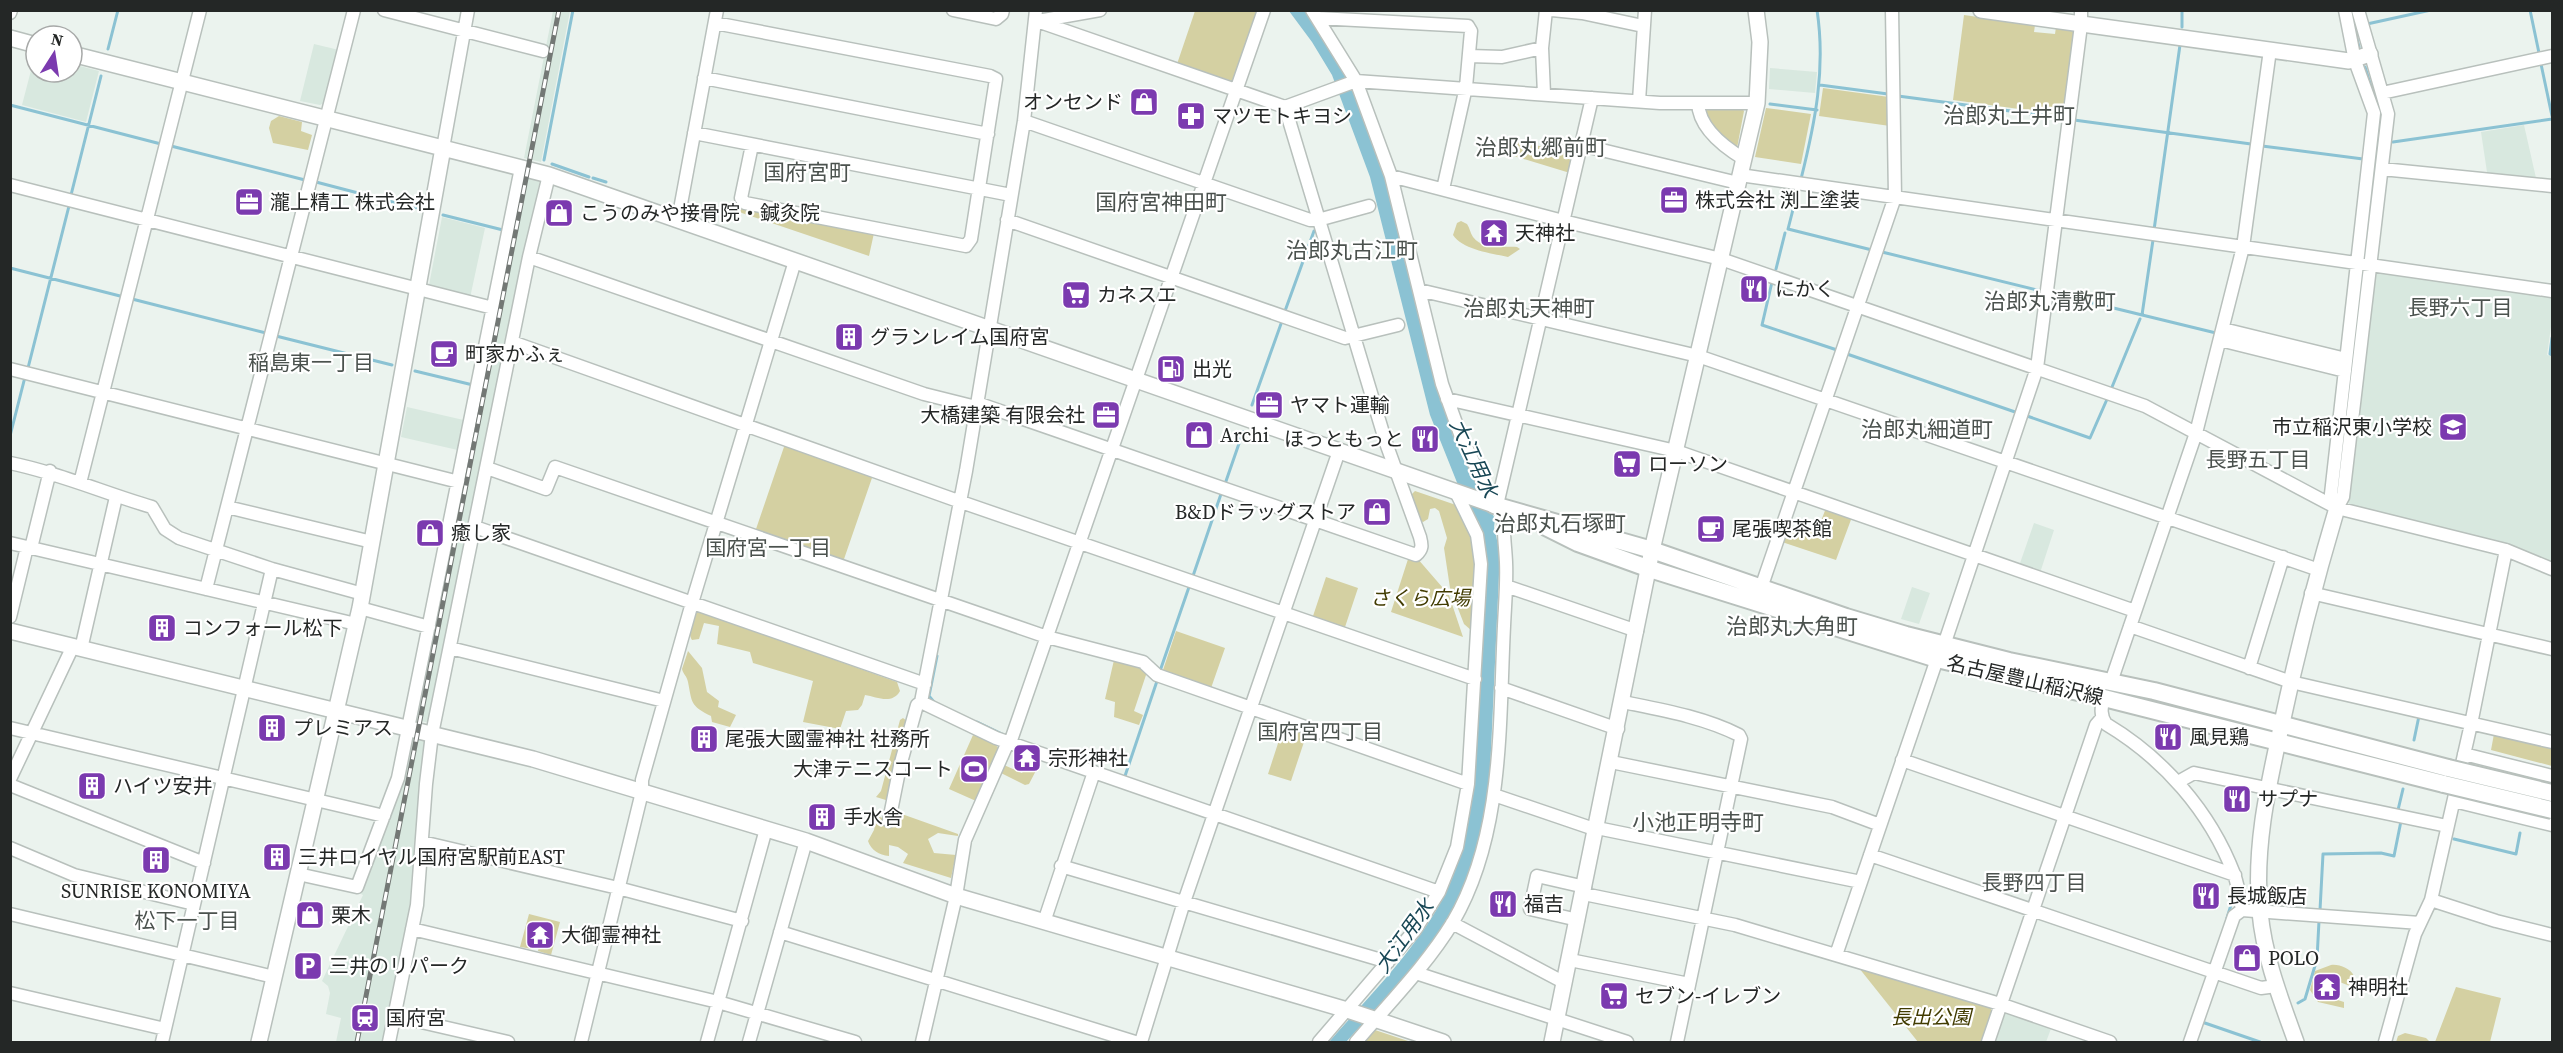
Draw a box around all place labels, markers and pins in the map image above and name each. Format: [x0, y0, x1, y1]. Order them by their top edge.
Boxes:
shop icon: オンセンド [1128, 86, 1160, 118]
place label: オンセンド [1023, 88, 1123, 116]
pharmacy icon: マツモトキヨシ [1175, 100, 1207, 132]
place label: マツモトキヨシ [1212, 102, 1352, 130]
office icon: 株式会社 渕上塗装 [1658, 184, 1690, 216]
office icon: 瀧上精工 株式会社 [233, 186, 265, 218]
place label: 株式会社 渕上塗装 [1695, 186, 1860, 214]
place label: 瀧上精工 株式会社 [270, 188, 435, 216]
shop icon: こうのみや接骨院・鍼灸院 [543, 197, 575, 229]
place label: こうのみや接骨院・鍼灸院 [580, 199, 820, 227]
temple icon: 天神社 [1478, 217, 1510, 249]
place label: 天神社 [1515, 219, 1575, 247]
restaurant icon: にかく [1738, 273, 1770, 305]
place label: にかく [1775, 275, 1835, 303]
supermarket icon: カネスエ [1060, 279, 1092, 311]
place label: カネスエ [1097, 281, 1177, 309]
building icon: グランレイム国府宮 [833, 321, 865, 353]
place label: グランレイム国府宮 [870, 323, 1050, 351]
cafe icon: 町家かふぇ [428, 338, 460, 370]
place label: 町家かふぇ [465, 340, 565, 368]
fuel station icon: 出光 [1155, 353, 1187, 385]
place label: 出光 [1192, 355, 1232, 383]
office icon: ヤマト運輸 [1253, 389, 1285, 421]
place label: ヤマト運輸 [1290, 391, 1390, 419]
office icon: 大橋建築 有限会社 [1090, 399, 1122, 431]
place label: 大橋建築 有限会社 [920, 401, 1085, 429]
school or university icon: 市立稲沢東小学校 [2437, 411, 2469, 443]
place label: 市立稲沢東小学校 [2272, 413, 2432, 441]
shop icon: Archi [1183, 419, 1215, 451]
place label: Archi [1220, 421, 1269, 449]
restaurant icon: ほっともっと [1409, 423, 1441, 455]
place label: ほっともっと [1284, 425, 1404, 453]
supermarket icon: ローソン [1611, 448, 1643, 480]
place label: ローソン [1648, 450, 1728, 478]
shop icon: B&Dドラッグストア [1361, 496, 1393, 528]
place label: B&Dドラッグストア [1175, 498, 1356, 526]
cafe icon: 尾張喫茶館 [1695, 513, 1727, 545]
place label: 尾張喫茶館 [1732, 515, 1832, 543]
shop icon: 癒し家 [414, 517, 446, 549]
place label: 癒し家 [451, 519, 511, 547]
building icon: コンフォール松下 [146, 612, 178, 644]
place label: コンフォール松下 [183, 614, 342, 642]
building icon: プレミアス [256, 712, 288, 744]
place label: プレミアス [293, 714, 393, 742]
restaurant icon: 風見鶏 [2152, 721, 2184, 753]
building icon: 尾張大國霊神社 社務所 [688, 723, 720, 755]
place label: 風見鶏 [2189, 723, 2249, 751]
place label: 尾張大國霊神社 社務所 [725, 725, 930, 753]
temple icon: 宗形神社 [1011, 742, 1043, 774]
place label: 宗形神社 [1048, 744, 1128, 772]
sports icon: 大津テニスコート [958, 753, 990, 785]
place label: 大津テニスコート [793, 755, 953, 783]
building icon: ハイツ安井 [76, 770, 108, 802]
place label: ハイツ安井 [113, 772, 213, 800]
restaurant icon: サプナ [2221, 783, 2253, 815]
place label: サプナ [2258, 785, 2318, 813]
building icon: 手水舎 [806, 801, 838, 833]
place label: 手水舎 [843, 803, 903, 831]
building icon: 三井ロイヤル国府宮駅前EAST [261, 841, 293, 873]
place label: 三井ロイヤル国府宮駅前EAST [298, 843, 565, 871]
building icon: SUNRISE KONOMIYA [140, 844, 172, 876]
place label: SUNRISE KONOMIYA [61, 877, 252, 905]
restaurant icon: 長城飯店 [2190, 880, 2222, 912]
place label: 長城飯店 [2227, 882, 2307, 910]
restaurant icon: 福吉 [1487, 888, 1519, 920]
place label: 福吉 [1524, 890, 1564, 918]
shop icon: 栗木 [294, 899, 326, 931]
place label: 栗木 [331, 901, 371, 929]
temple icon: 大御霊神社 [524, 919, 556, 951]
place label: 大御霊神社 [561, 921, 661, 949]
shop icon: POLO [2231, 942, 2263, 974]
place label: POLO [2268, 944, 2319, 972]
parking icon: 三井のリパーク [292, 950, 324, 982]
place label: 三井のリパーク [329, 952, 469, 980]
temple icon: 神明社 [2311, 971, 2343, 1003]
place label: 神明社 [2348, 973, 2408, 1001]
supermarket icon: セブン-イレブン [1598, 980, 1630, 1012]
place label: セブン-イレブン [1635, 982, 1781, 1010]
station icon: 国府宮 [349, 1002, 381, 1034]
place label: 国府宮 [386, 1004, 446, 1032]

